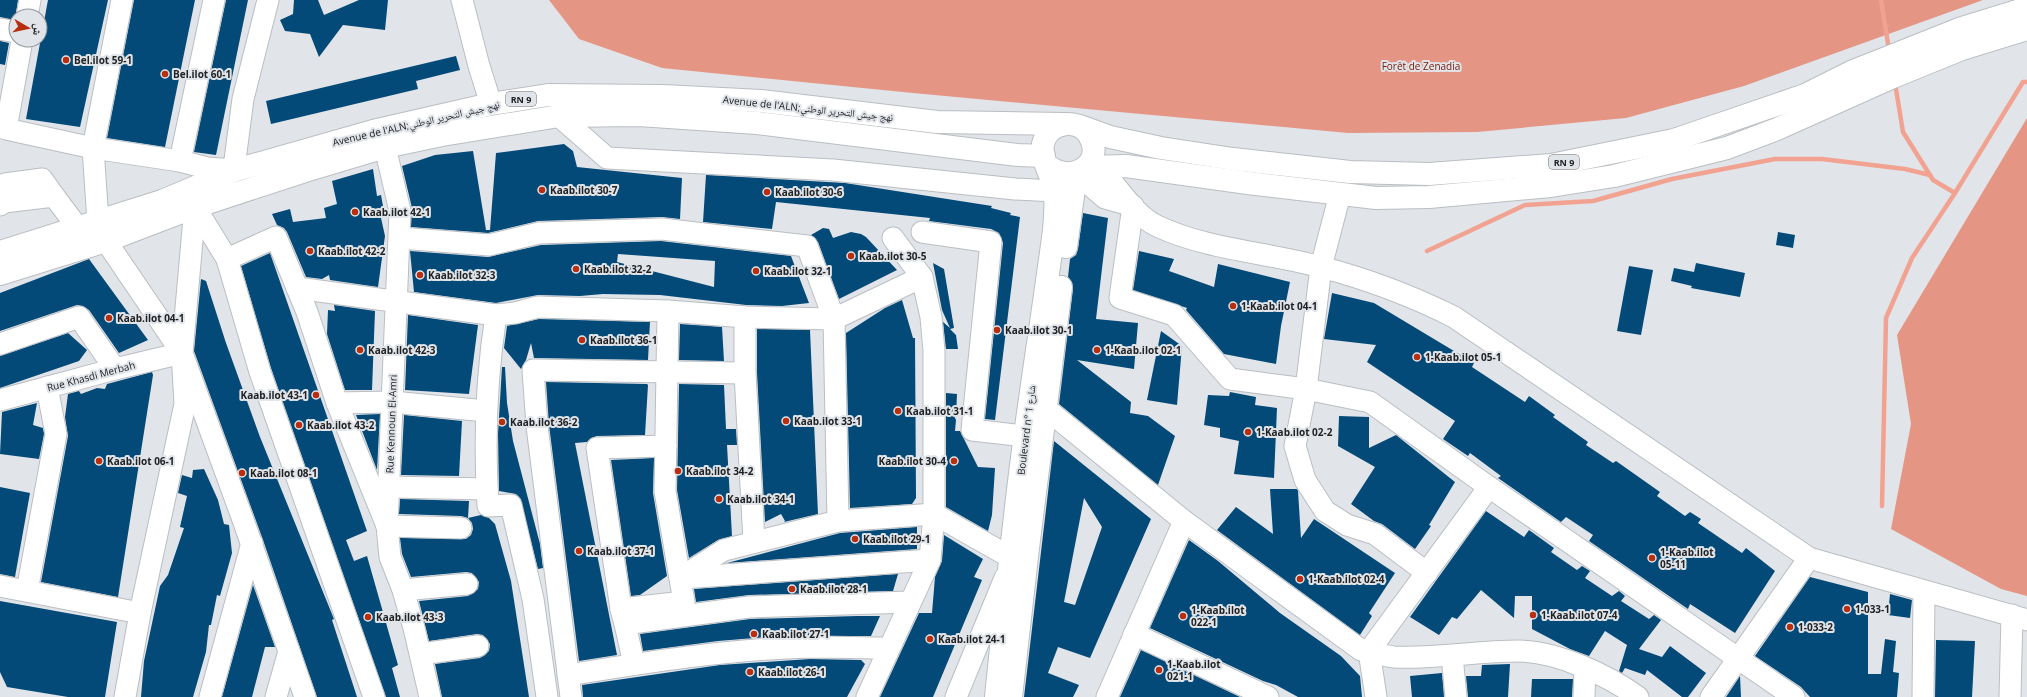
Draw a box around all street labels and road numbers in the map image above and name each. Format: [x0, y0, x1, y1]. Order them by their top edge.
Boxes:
road number: RN 9 [506, 92, 536, 106]
street label: Avenue de l'ALN;نهج جيش التحرير الوطني [722, 92, 894, 125]
street label: Avenue de l'ALN;نهج جيش التحرير الوطني [331, 97, 502, 151]
road number: RN 9 [1549, 155, 1579, 169]
street label: Rue Khasdi Merbah [45, 357, 137, 395]
street label: Rue Kennoun El-Amri [382, 374, 400, 474]
street label: Boulevard n° شارع 1 [1014, 384, 1039, 476]

